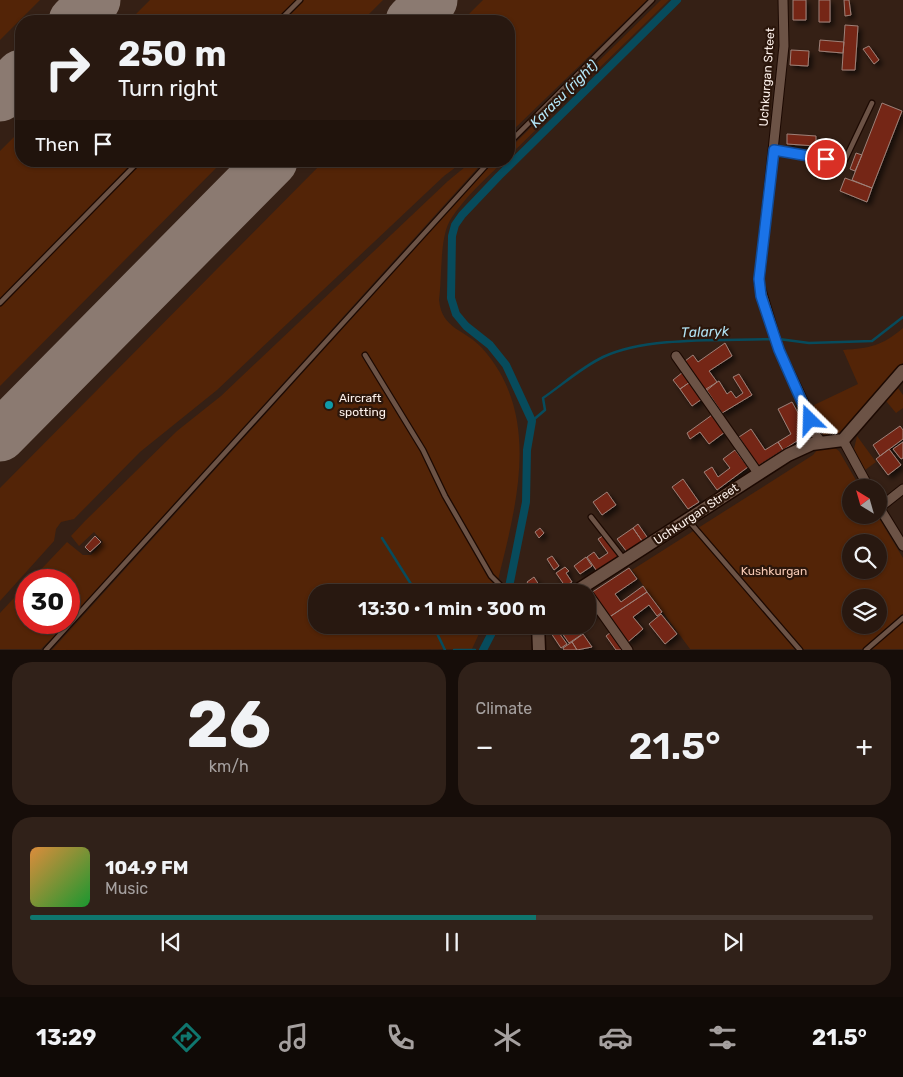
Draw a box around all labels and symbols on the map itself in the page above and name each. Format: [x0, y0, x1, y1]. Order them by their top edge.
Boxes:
street label: Uchkurgan Srteet [757, 27, 777, 127]
water label: Karasu (right) [527, 56, 602, 131]
pin [805, 138, 847, 180]
water label: Talaryk [681, 323, 730, 341]
place label: Aircraft spotting [339, 391, 386, 419]
position arrow [783, 393, 835, 445]
marker: Aircraft spotting [323, 399, 335, 411]
north arrow [842, 479, 888, 524]
street label: Uchkurgan Street [651, 480, 741, 547]
park label: Kushkurgan [741, 564, 807, 578]
speed limit sign: 30 [15, 569, 80, 634]

